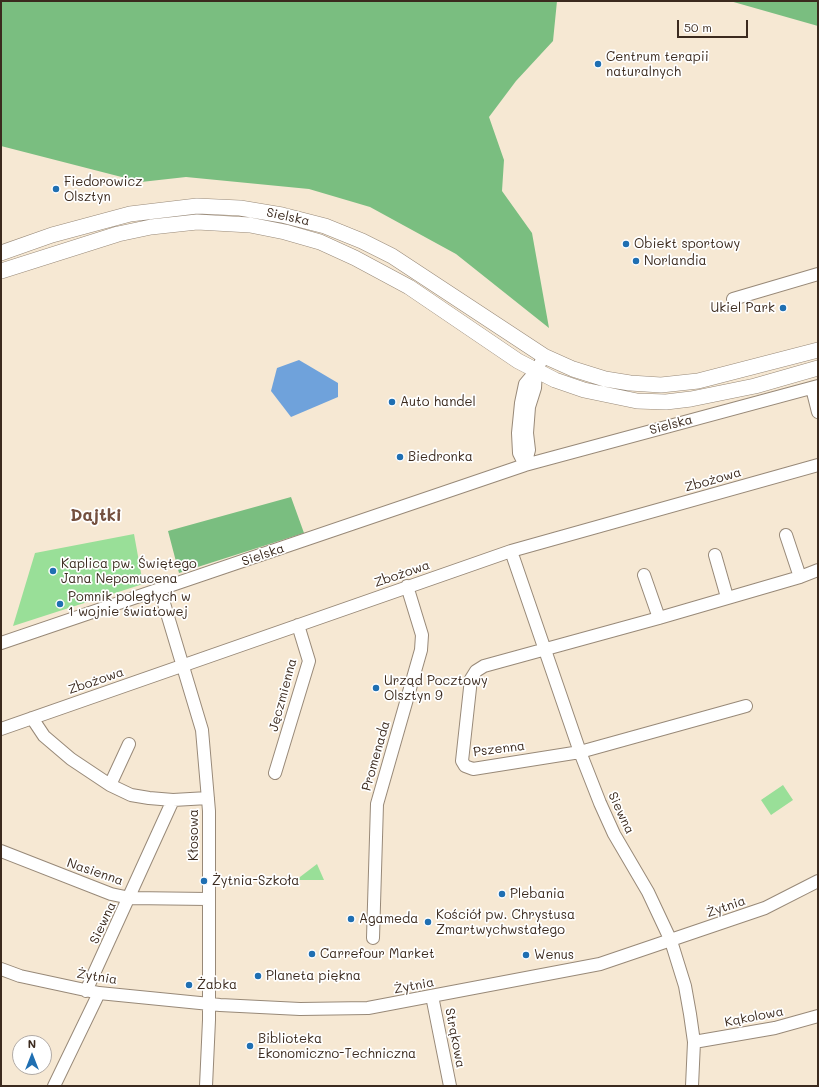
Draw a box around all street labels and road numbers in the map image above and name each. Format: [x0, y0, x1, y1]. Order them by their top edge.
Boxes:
street label: Sielska [265, 205, 311, 229]
street label: Sielska [648, 412, 694, 438]
street label: Zbożowa [683, 465, 743, 495]
street label: Sielska [240, 540, 286, 570]
street label: Zbożowa [372, 557, 432, 591]
street label: Jęczmienna [266, 657, 300, 733]
street label: Zbożowa [66, 664, 126, 698]
street label: Promenada [359, 719, 393, 793]
street label: Pszenna [472, 738, 526, 760]
street label: Siewna [604, 789, 638, 837]
street label: Kłosowa [186, 809, 202, 861]
street label: Nasienna [65, 855, 125, 889]
street label: Żytnia [704, 893, 748, 921]
street label: Siewna [86, 899, 120, 947]
street label: Żytnia [76, 966, 118, 988]
street label: Żytnia [393, 974, 435, 998]
street label: Kąkolowa [723, 1004, 785, 1030]
street label: Strąkowa [442, 1007, 468, 1069]

